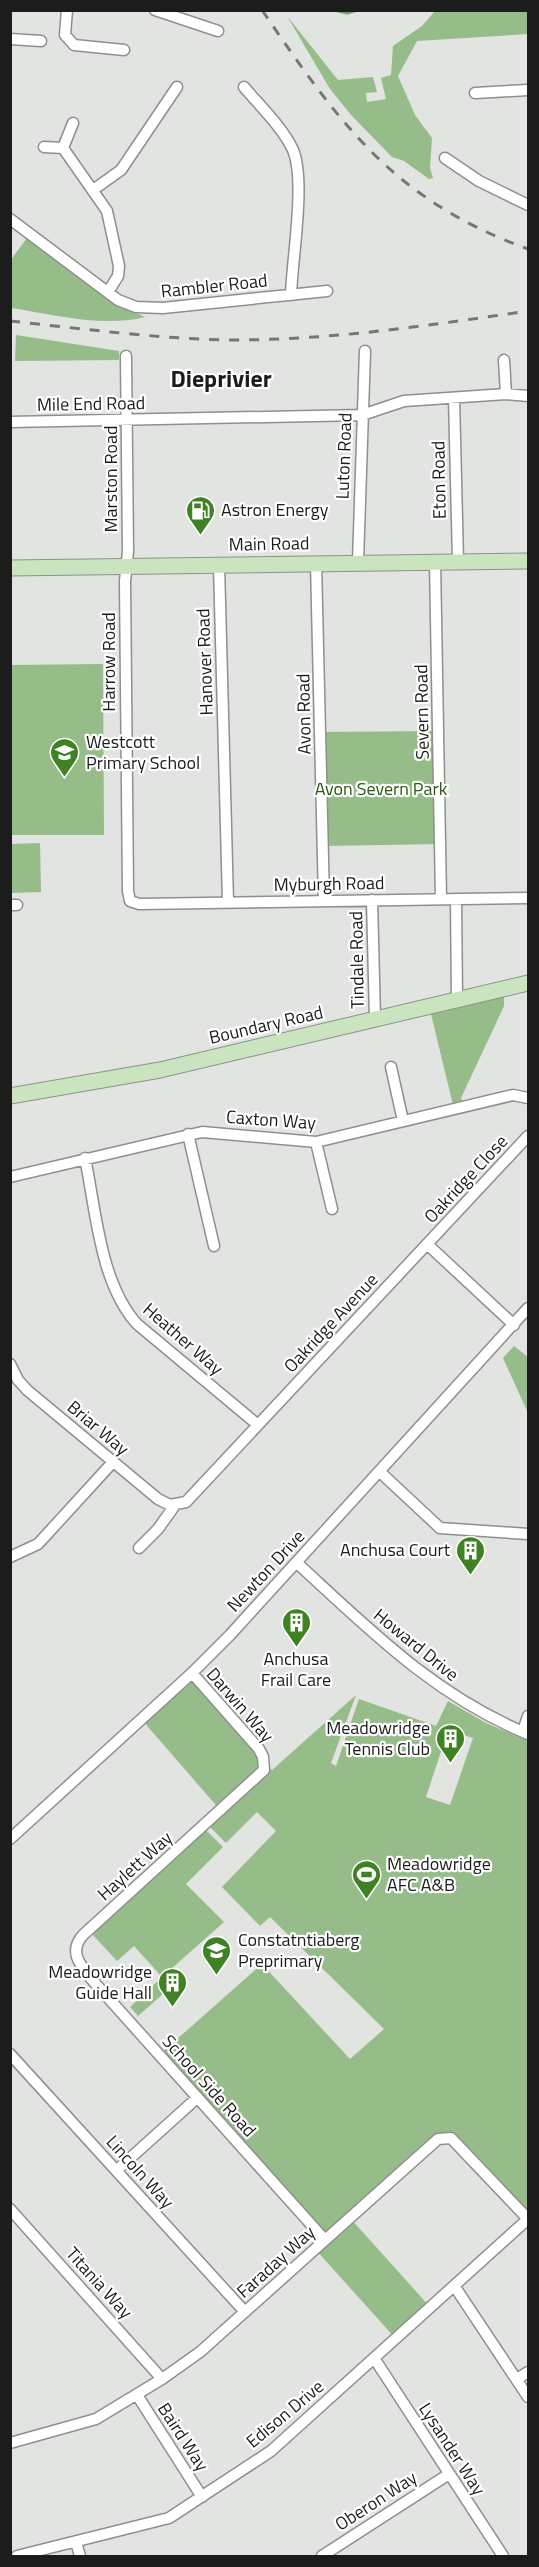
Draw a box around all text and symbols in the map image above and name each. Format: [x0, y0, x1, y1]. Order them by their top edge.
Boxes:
street label: Rambler Road [159, 266, 269, 305]
district label: Dieprivier [170, 360, 272, 396]
street label: Mile End Road [37, 389, 145, 418]
street label: Luton Road [328, 412, 359, 500]
street label: Marston Road [97, 425, 124, 533]
street label: Eton Road [424, 441, 453, 519]
fuel station icon: Astron Energy [184, 494, 216, 536]
place label: Astron Energy [221, 496, 329, 523]
street label: Main Road [228, 529, 310, 558]
street label: Hanover Road [189, 608, 220, 716]
street label: Harrow Road [95, 612, 122, 712]
street label: Severn Road [407, 664, 436, 760]
street label: Avon Road [289, 673, 318, 755]
place label: Westcott Primary School [86, 728, 200, 776]
school or university icon: Westcott Primary School [49, 736, 81, 778]
park label: Avon Severn Park [315, 775, 448, 802]
street label: Myburgh Road [273, 869, 385, 898]
street label: Tindale Road [342, 911, 371, 1009]
street label: Boundary Road [206, 998, 326, 1051]
street label: Caxton Way [225, 1103, 317, 1136]
street label: Oakridge Close [417, 1128, 514, 1229]
street label: Oakridge Avenue [277, 1267, 384, 1379]
street label: Heather Way [137, 1296, 230, 1381]
street label: Briar Way [61, 1394, 135, 1462]
street label: Newton Drive [220, 1524, 311, 1618]
building icon: Anchusa Court [455, 1534, 487, 1576]
place label: Anchusa Court [340, 1536, 451, 1563]
street label: Howard Drive [368, 1602, 465, 1688]
building icon: Anchusa Frail Care [280, 1606, 312, 1648]
place label: Anchusa Frail Care [261, 1645, 331, 1693]
street label: Darwin Way [200, 1661, 281, 1748]
place label: Meadowridge Tennis Club [326, 1714, 430, 1762]
building icon: Meadowridge Tennis Club [435, 1722, 467, 1764]
street label: Haylett Way [91, 1824, 178, 1907]
place label: Meadowridge AFC A&B [387, 1850, 491, 1898]
sports icon: Meadowridge AFC A&B [350, 1858, 382, 1900]
place label: Constatntiaberg Preprimary [238, 1926, 360, 1974]
school or university icon: Constatntiaberg Preprimary [201, 1934, 233, 1976]
place label: Meadowridge Guide Hall [48, 1958, 152, 2006]
building icon: Meadowridge Guide Hall [157, 1966, 189, 2008]
street label: School Side Road [156, 2028, 263, 2143]
street label: Lincoln Way [100, 2129, 181, 2215]
street label: Faraday Way [230, 2219, 321, 2304]
street label: Titania Way [60, 2241, 139, 2325]
street label: Edison Drive [240, 2373, 329, 2454]
street label: Baird Way [151, 2397, 216, 2477]
street label: Lysander Way [412, 2397, 493, 2501]
street label: Oberon Way [329, 2464, 422, 2537]

